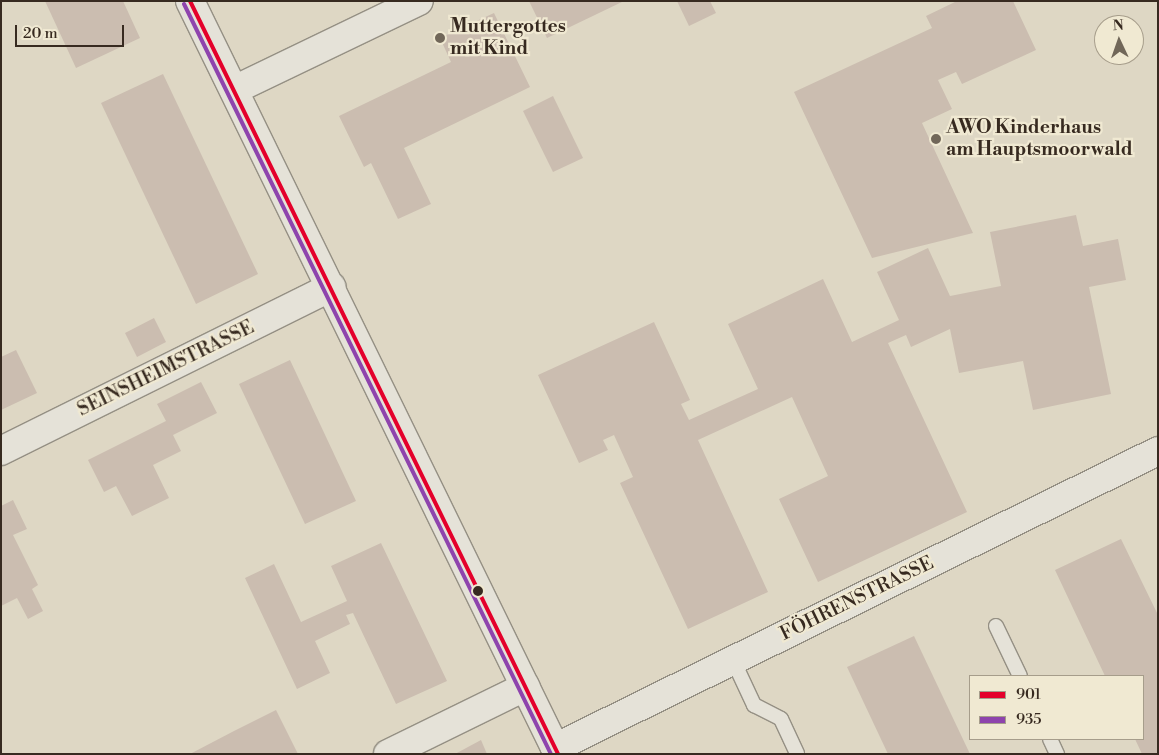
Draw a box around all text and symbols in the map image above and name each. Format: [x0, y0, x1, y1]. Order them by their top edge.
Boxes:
scale bar [18, 15, 126, 47]
north arrow [1094, 15, 1144, 65]
place label: Muttergottes mit Kind [450, 16, 566, 60]
text: N [1112, 17, 1124, 35]
text: 20 m [23, 24, 58, 43]
marker: Muttergottes mit Kind [434, 32, 446, 44]
place label: AWO Kinderhaus am Hauptsmoorwald [946, 117, 1133, 161]
marker: AWO Kinderhaus am Hauptsmoorwald [930, 133, 942, 145]
street label: SEINSHEIMSTRASSE [74, 316, 258, 422]
street label: FÖHRENSTRASSE [777, 552, 937, 646]
unlabelled marker [473, 586, 483, 596]
legend [969, 675, 1144, 740]
text: 901 [1016, 685, 1041, 704]
text: 935 [1016, 710, 1042, 729]

